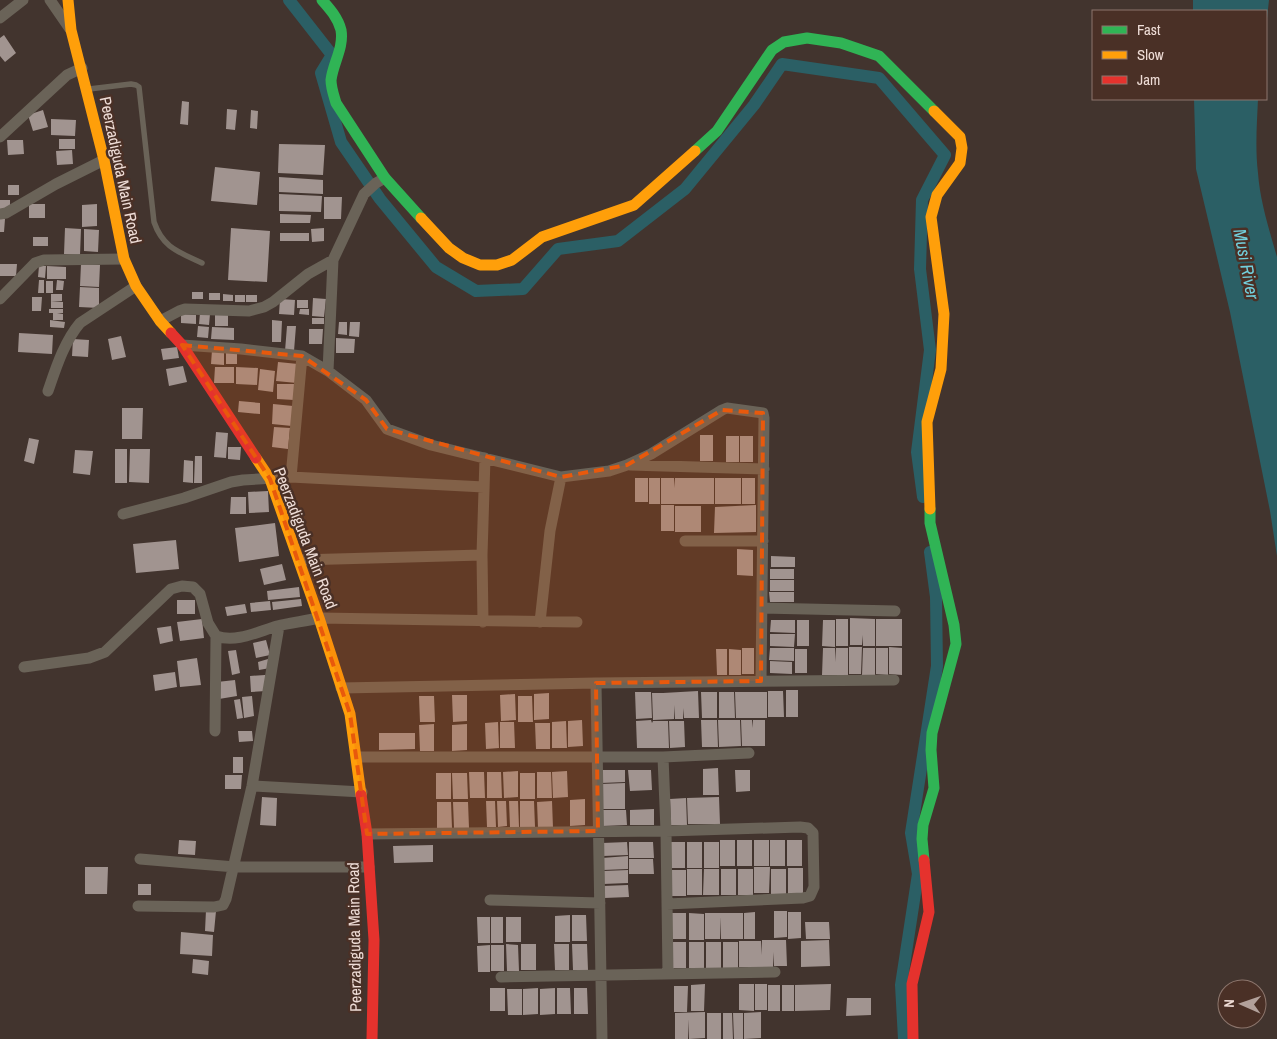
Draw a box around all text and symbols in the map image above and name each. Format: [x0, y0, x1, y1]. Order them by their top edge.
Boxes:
legend [1092, 10, 1267, 100]
text: Fast [1137, 19, 1161, 40]
text: Slow [1137, 44, 1164, 65]
text: Jam [1137, 69, 1160, 90]
street label: Peerzadiguda Main Road [95, 95, 147, 245]
water label: Musi River [1227, 226, 1266, 302]
street label: Peerzadiguda Main Road [269, 464, 343, 612]
street label: Peerzadiguda Main Road [342, 862, 366, 1012]
north arrow [1217, 979, 1267, 1029]
text: N [1220, 999, 1238, 1008]

